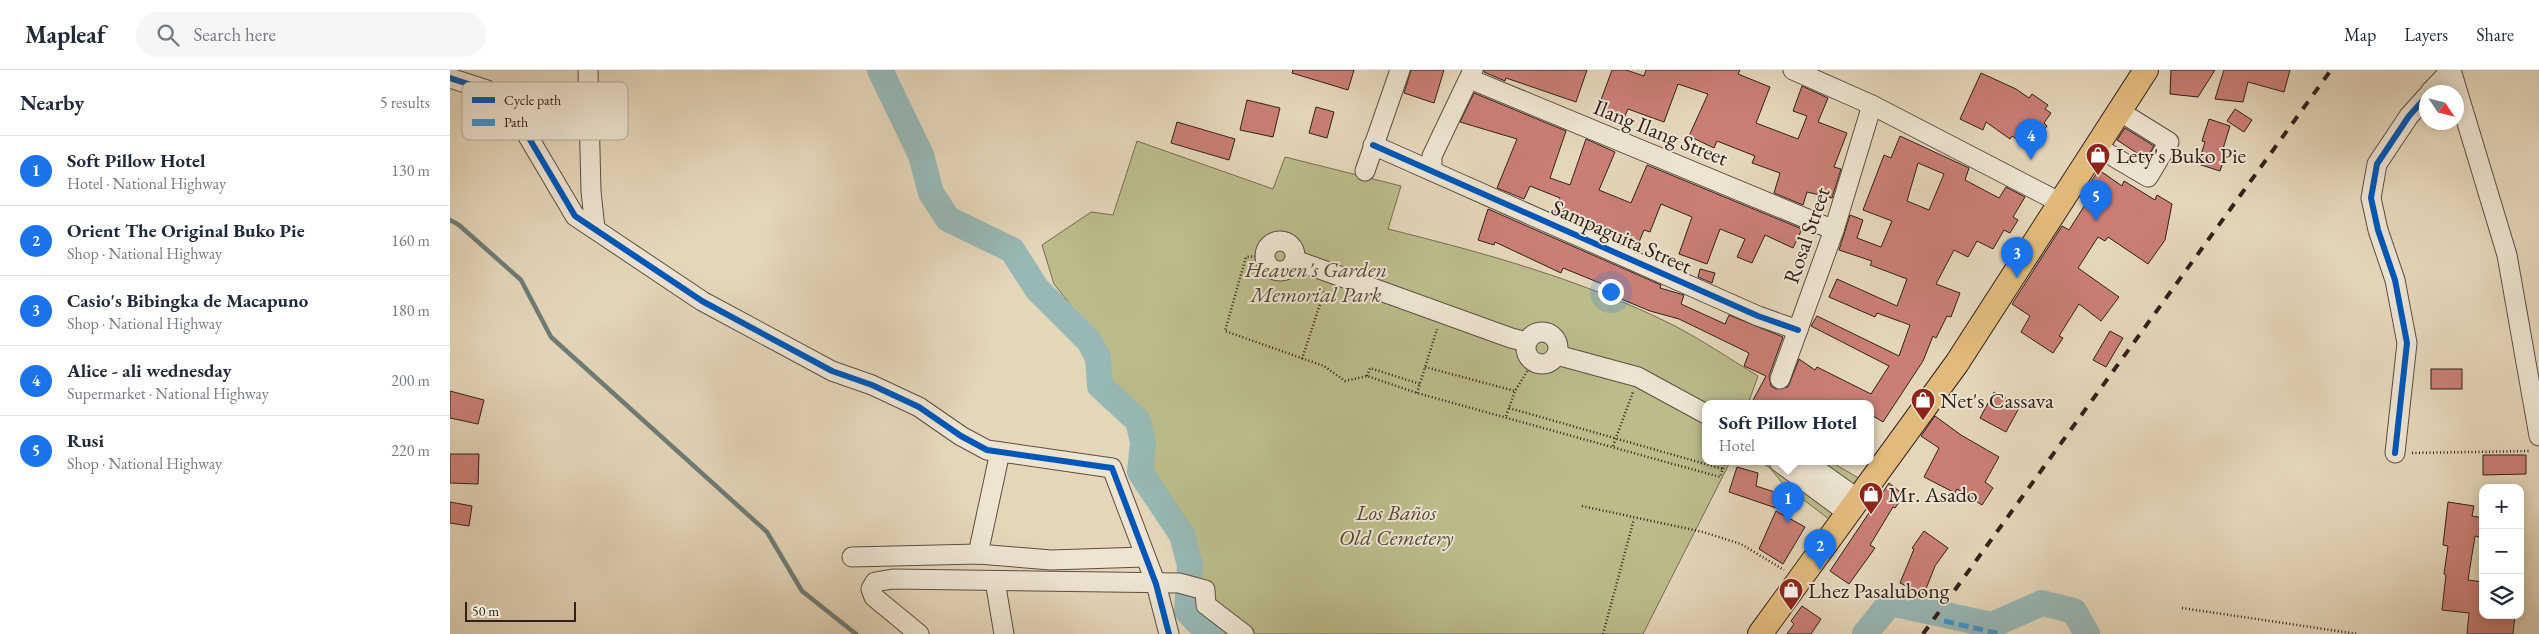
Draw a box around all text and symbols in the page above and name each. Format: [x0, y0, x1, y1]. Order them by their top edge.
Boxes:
search box [136, 12, 486, 57]
text: Mapleaf [25, 19, 106, 50]
icon: search [154, 21, 182, 49]
text: Search here [194, 22, 276, 47]
text: Map [2344, 23, 2376, 46]
text: Layers [2404, 23, 2448, 46]
text: Share [2476, 23, 2514, 46]
legend [462, 82, 628, 140]
north arrow [2419, 85, 2464, 130]
text: Nearby [20, 89, 84, 116]
text: Cycle path [504, 91, 561, 109]
text: 5 results [380, 92, 430, 113]
street label: Ilang Ilang Street [1589, 92, 1732, 173]
text: Path [504, 113, 528, 131]
pin: 4 [2015, 119, 2047, 160]
place label: Lety's Buko Pie [2116, 141, 2247, 170]
shop icon: Lety's Buko Pie [2085, 142, 2111, 176]
text: Soft Pillow Hotel [67, 148, 205, 173]
text: 1 [32, 160, 40, 181]
text: 130 m [391, 160, 430, 181]
text: Hotel · National Highway [67, 173, 226, 194]
pin: 5 [2080, 180, 2112, 221]
street label: Rosal Street [1776, 183, 1837, 287]
street label: Sampaguita Street [1547, 193, 1697, 280]
text: Orient The Original Buko Pie [67, 218, 305, 243]
text: 2 [32, 230, 40, 251]
text: 160 m [391, 230, 430, 251]
pin: 3 [2001, 237, 2033, 278]
text: Shop · National Highway [67, 243, 222, 264]
park label: Heaven's Garden Memorial Park [1244, 255, 1387, 309]
your location [1598, 279, 1624, 305]
text: Casio's Bibingka de Macapuno [67, 288, 308, 313]
text: 3 [32, 300, 40, 321]
text: 180 m [391, 300, 430, 321]
text: Shop · National Highway [67, 313, 222, 334]
text: Alice - ali wednesday [67, 358, 232, 383]
text: 4 [32, 370, 40, 391]
text: 200 m [391, 370, 430, 391]
text: Supermarket · National Highway [67, 383, 269, 404]
place label: Net's Cassava [1940, 386, 2054, 415]
shop icon: Net's Cassava [1910, 387, 1936, 421]
popup [1702, 400, 1874, 465]
text: Soft Pillow Hotel [1719, 410, 1857, 435]
text: Rusi [67, 428, 104, 453]
text: Hotel [1719, 435, 1755, 456]
text: 5 [32, 440, 40, 461]
text: 220 m [391, 440, 430, 461]
text: Shop · National Highway [67, 453, 222, 474]
place label: Mr. Asado [1888, 480, 1978, 509]
shop icon: Mr. Asado [1858, 481, 1884, 515]
pin: 1 [1772, 482, 1804, 523]
map controls [2479, 484, 2524, 619]
button: + [2479, 484, 2524, 529]
park label: Los Baños Old Cemetery [1339, 498, 1453, 552]
pin: 2 [1804, 529, 1836, 570]
button: − [2479, 529, 2524, 574]
button: layers [2479, 574, 2524, 619]
place label: Lhez Pasalubong [1808, 576, 1950, 605]
shop icon: Lhez Pasalubong [1778, 577, 1804, 611]
scale bar [465, 599, 576, 622]
text: 50 m [472, 602, 499, 620]

